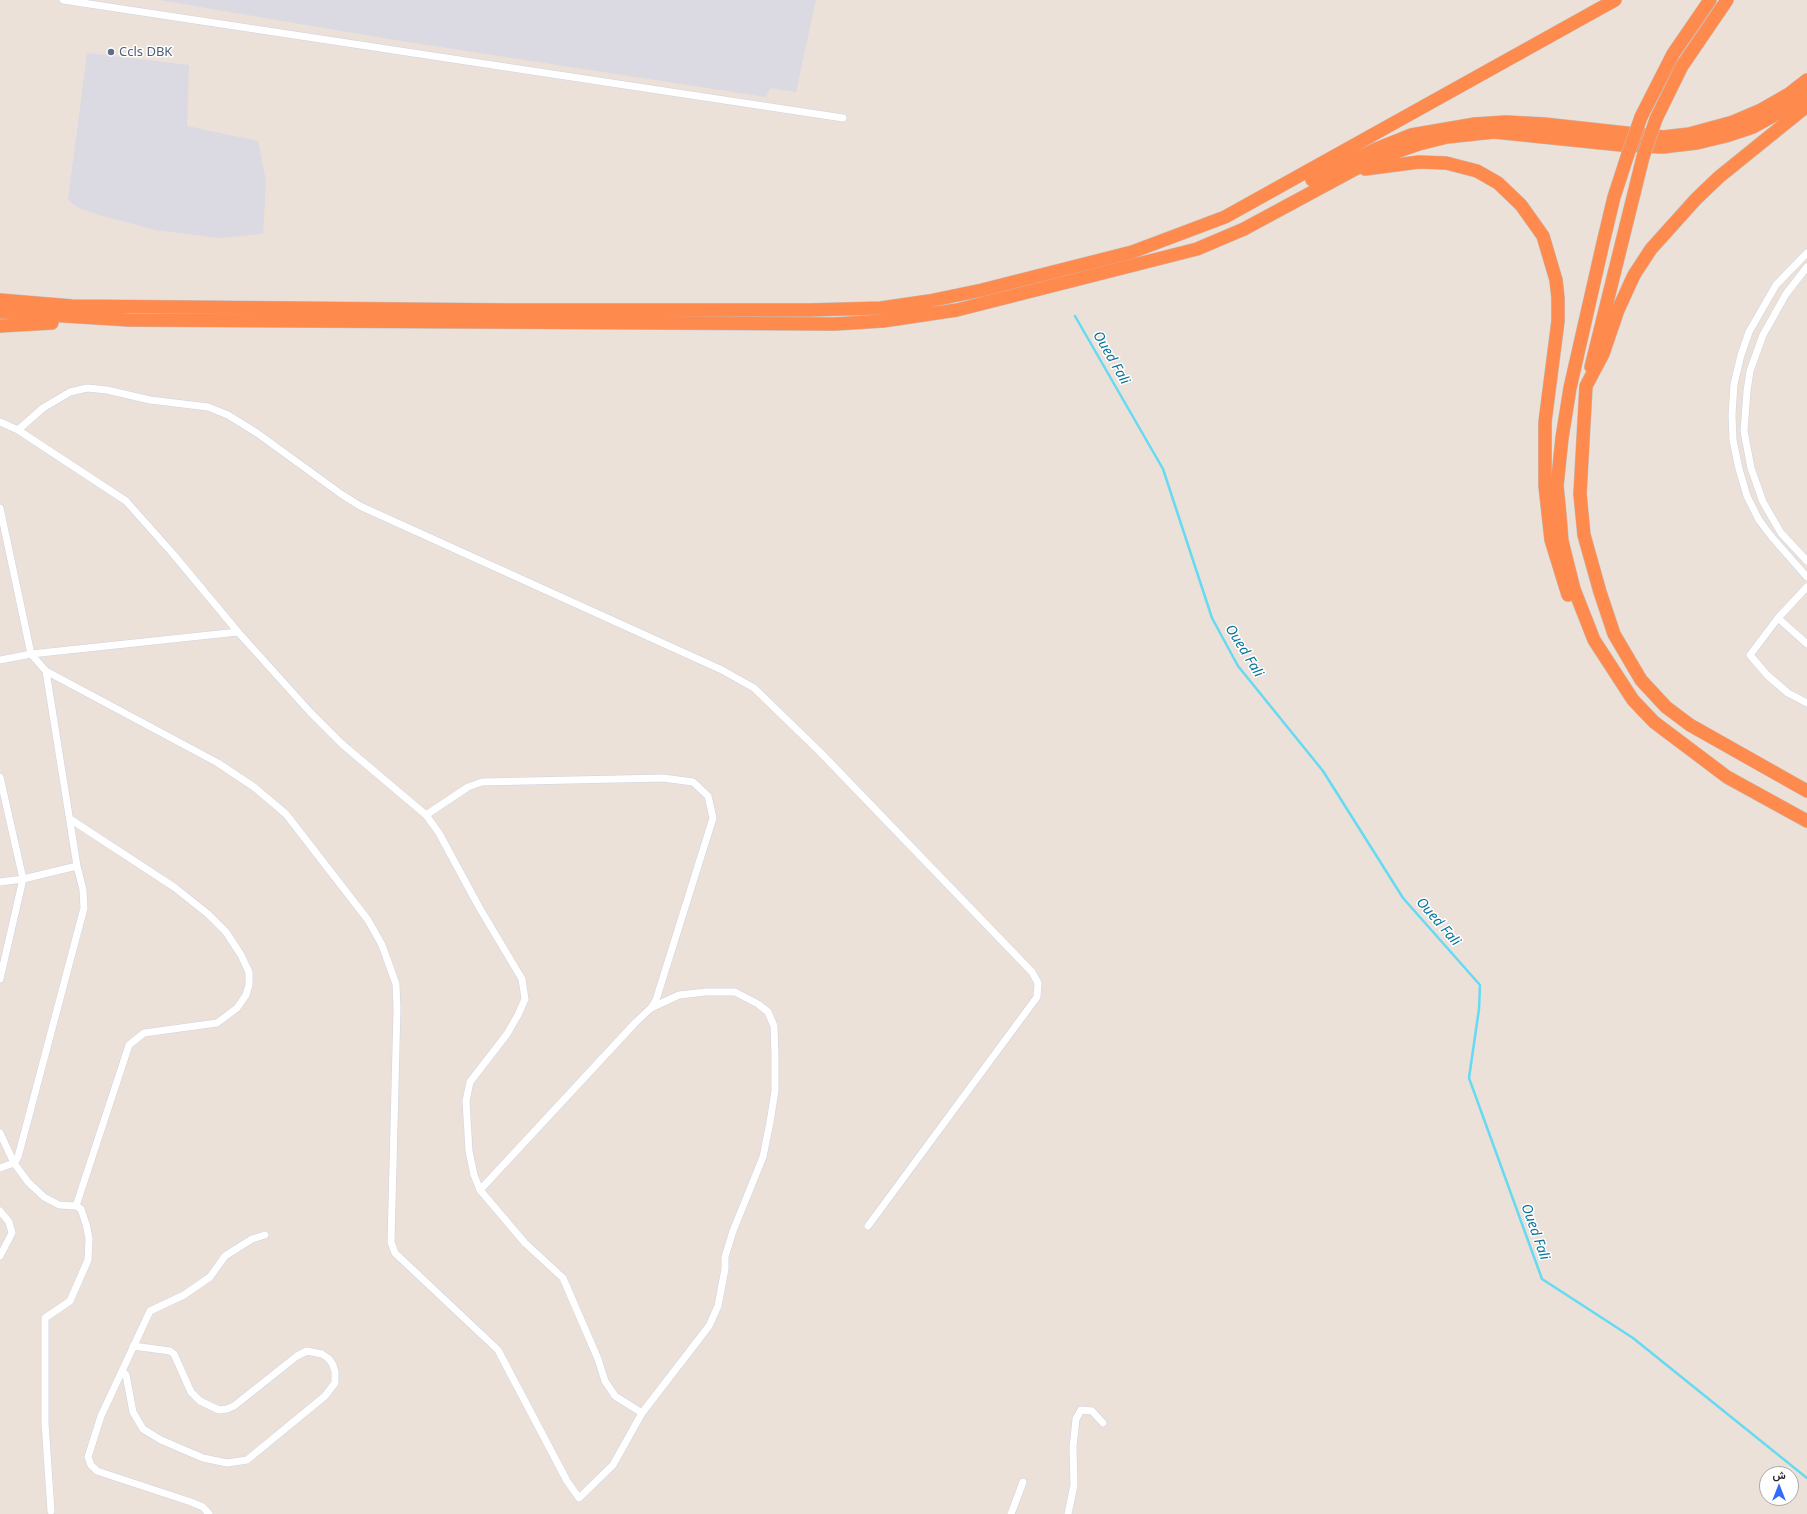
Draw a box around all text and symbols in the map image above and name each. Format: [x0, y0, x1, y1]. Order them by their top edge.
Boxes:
place label: Ccls DBK [119, 44, 172, 60]
marker: Ccls DBK [106, 47, 116, 57]
water label: Oued Fali [1089, 328, 1133, 388]
water label: Oued Fali [1221, 622, 1267, 680]
water label: Oued Fali [1412, 894, 1464, 950]
water label: Oued Fali [1517, 1202, 1553, 1262]
north arrow [1759, 1466, 1799, 1506]
text: ش [1772, 1467, 1786, 1482]

